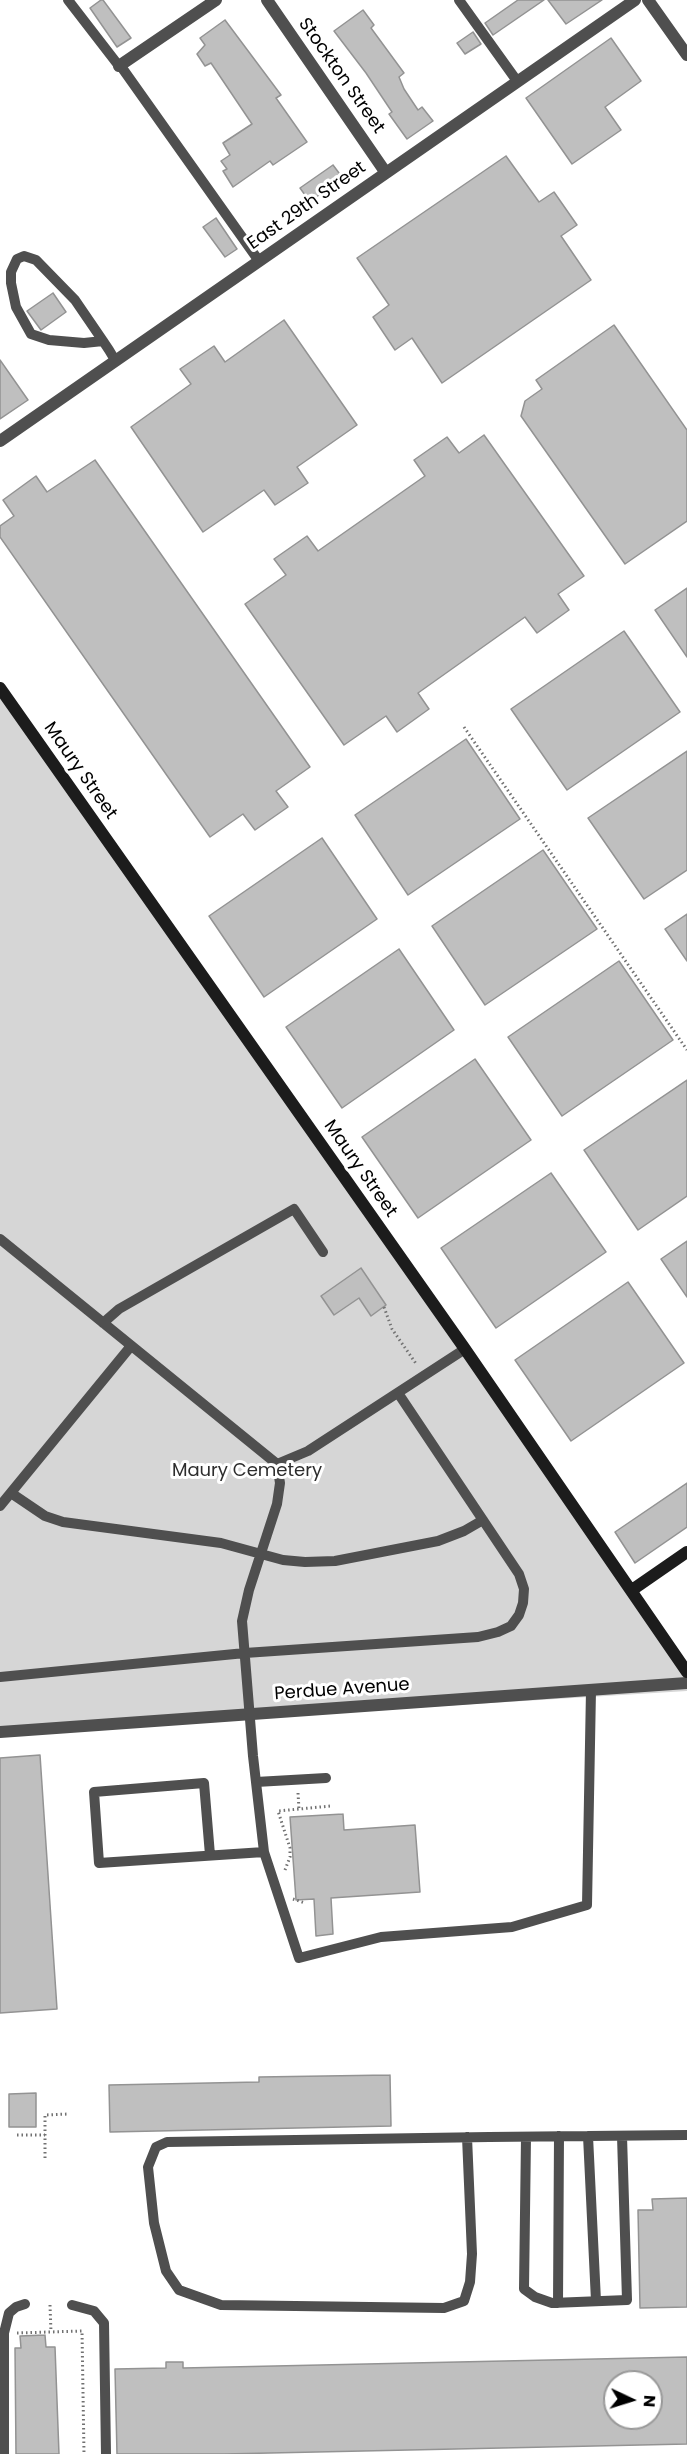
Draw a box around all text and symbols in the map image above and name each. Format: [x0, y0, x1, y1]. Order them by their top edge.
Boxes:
street label: Stockton Street [293, 14, 389, 138]
street label: East 29th Street [244, 157, 370, 255]
street label: Maury Street [39, 718, 121, 824]
street label: Maury Street [319, 1116, 401, 1222]
park label: Maury Cemetery [172, 1460, 322, 1482]
street label: Perdue Avenue [274, 1674, 410, 1706]
north arrow [603, 2370, 663, 2430]
text: N [638, 2394, 661, 2408]

